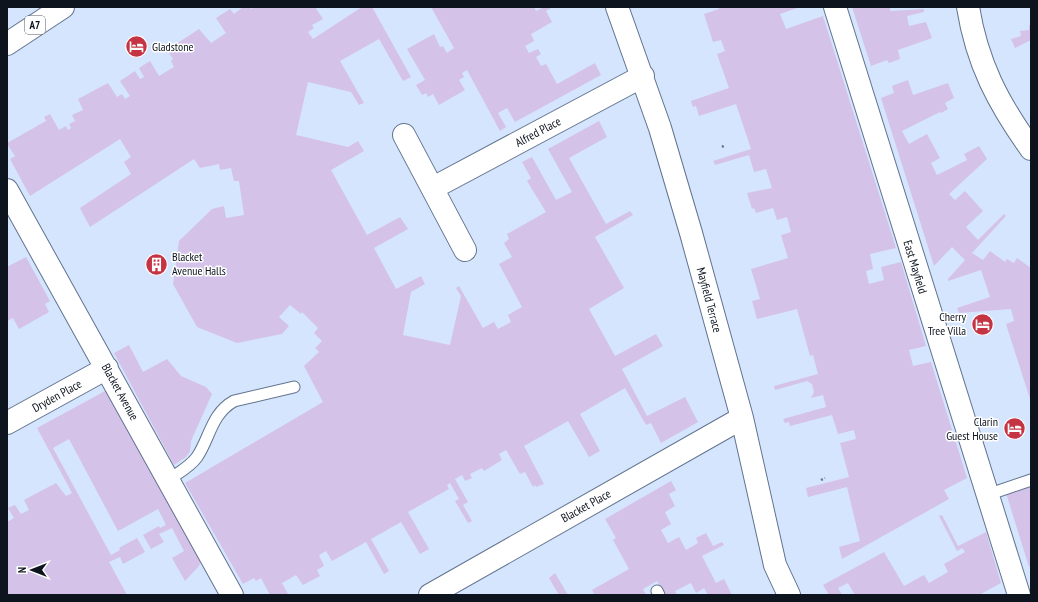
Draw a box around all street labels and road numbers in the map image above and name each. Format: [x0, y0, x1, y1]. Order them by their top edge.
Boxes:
road number: A7 [25, 16, 45, 34]
street label: Alfred Place [512, 113, 563, 150]
street label: East Mayfield [900, 238, 931, 295]
street label: Mayfield Terrace [694, 266, 725, 334]
street label: Blacket Avenue [99, 361, 142, 423]
street label: Dryden Place [29, 376, 84, 415]
street label: Blacket Place [558, 486, 613, 525]

